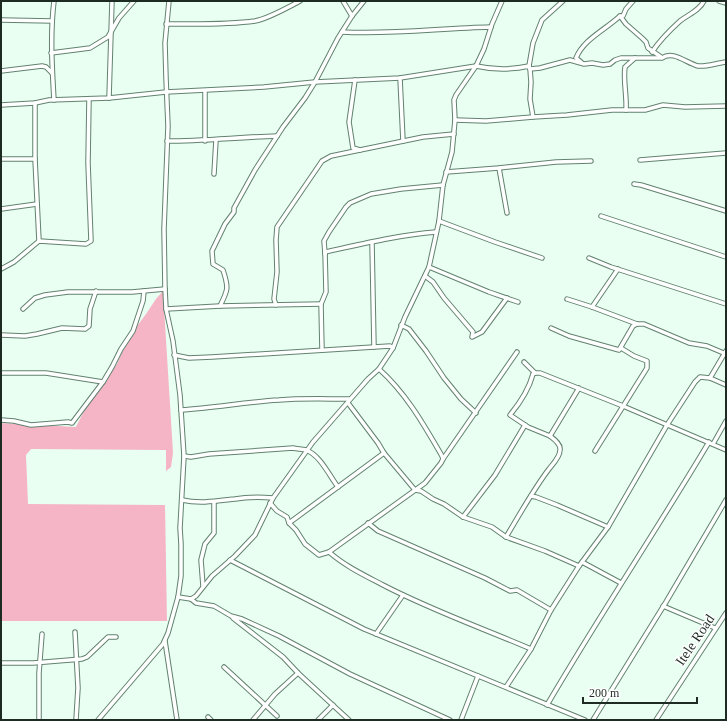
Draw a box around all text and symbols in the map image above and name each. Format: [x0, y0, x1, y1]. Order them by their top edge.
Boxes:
street label: Itele Road [673, 612, 717, 668]
scale bar [583, 679, 697, 705]
text: 200 m [589, 686, 620, 700]

